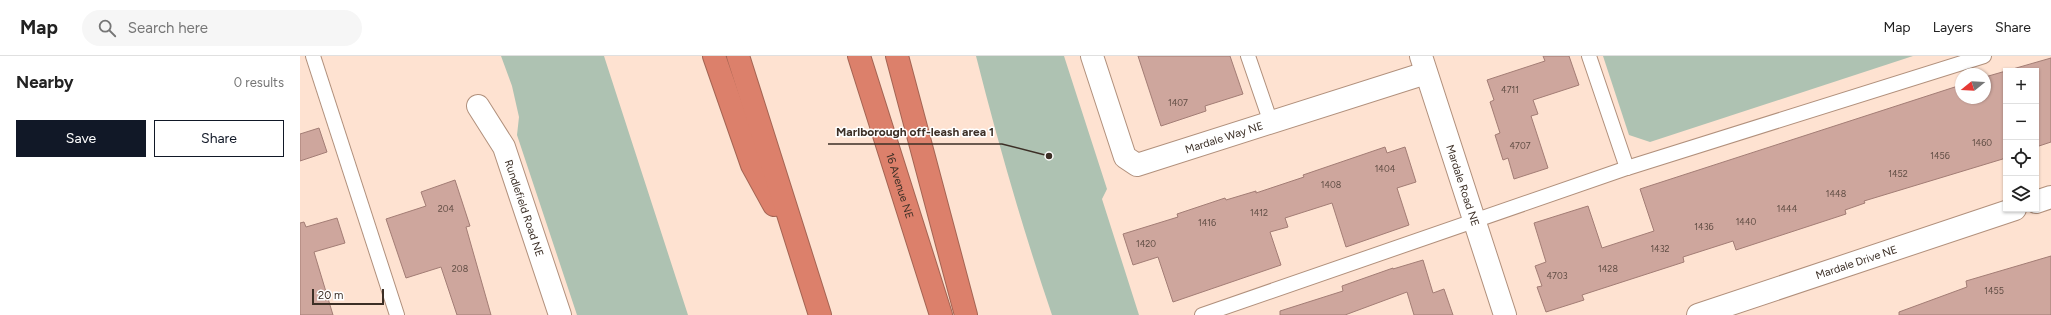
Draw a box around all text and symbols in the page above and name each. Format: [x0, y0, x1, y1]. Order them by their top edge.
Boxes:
search box [82, 10, 362, 46]
text: Map [20, 16, 58, 39]
icon: search [96, 17, 118, 39]
text: Search here [128, 19, 208, 37]
text: Map [1883, 19, 1911, 36]
text: Layers [1933, 19, 1973, 36]
text: Share [1995, 19, 2031, 36]
north arrow [1955, 68, 1991, 104]
map controls [2003, 68, 2039, 212]
button: + [2003, 68, 2039, 104]
text: Nearby [16, 72, 74, 92]
text: 0 results [234, 75, 284, 90]
house number: 4711 [1501, 84, 1519, 95]
house number: 1407 [1168, 97, 1188, 108]
button: − [2003, 104, 2039, 140]
street label: Mardale Way NE [1184, 119, 1265, 156]
button: Save [16, 120, 146, 157]
button: Share [154, 120, 284, 157]
callout: Marlborough off-leash area 1 [828, 120, 1002, 144]
text: Marlborough off-leash area 1 [836, 125, 994, 139]
house number: 1460 [1972, 137, 1992, 148]
house number: 4707 [1509, 140, 1531, 151]
button: locate [2003, 140, 2039, 176]
street label: Mardale Road NE [1443, 143, 1482, 228]
house number: 1456 [1930, 150, 1950, 161]
street label: 16 Avenue NE [883, 151, 916, 220]
street label: Rundlefield Road NE [502, 158, 546, 258]
house number: 1404 [1375, 163, 1396, 174]
house number: 1452 [1888, 168, 1908, 179]
button: layers [2003, 176, 2039, 212]
house number: 1408 [1321, 179, 1342, 190]
house number: 1448 [1826, 188, 1847, 199]
house number: 204 [438, 203, 455, 214]
house number: 1444 [1777, 203, 1798, 214]
house number: 1412 [1250, 207, 1268, 218]
house number: 1440 [1736, 216, 1757, 227]
house number: 1416 [1198, 217, 1216, 228]
house number: 1436 [1694, 221, 1714, 232]
house number: 1420 [1136, 238, 1156, 249]
house number: 1432 [1650, 243, 1670, 254]
street label: Mardale Drive NE [1814, 243, 1899, 282]
house number: 208 [452, 263, 469, 274]
house number: 1428 [1598, 263, 1618, 274]
house number: 4703 [1546, 270, 1568, 281]
house number: 1455 [1984, 285, 2004, 296]
scale bar [312, 287, 384, 306]
text: 20 m [318, 289, 343, 302]

